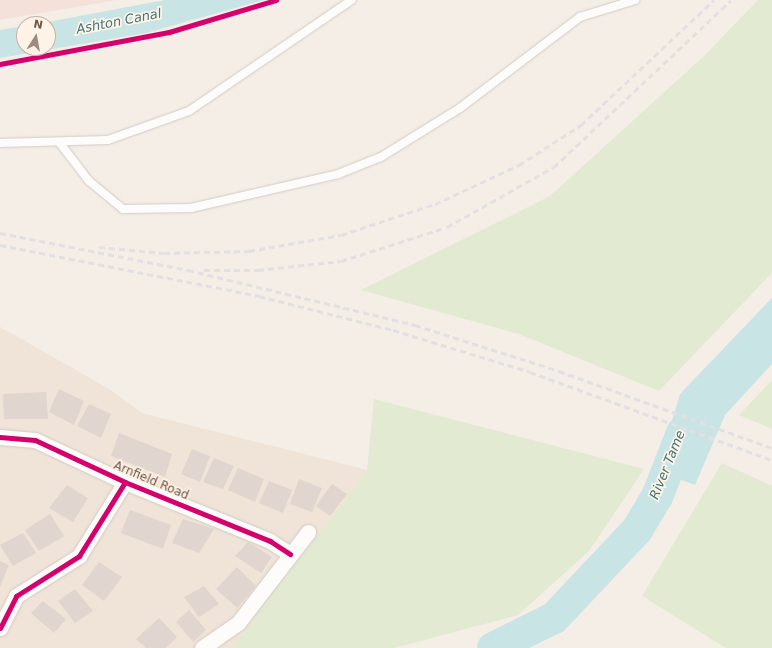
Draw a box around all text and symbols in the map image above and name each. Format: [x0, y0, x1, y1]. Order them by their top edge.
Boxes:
water label: Ashton Canal [75, 6, 163, 38]
north arrow [16, 16, 56, 56]
text: N [32, 17, 44, 32]
water label: River Tame [647, 428, 689, 502]
street label: Arnfield Road [111, 459, 191, 503]

